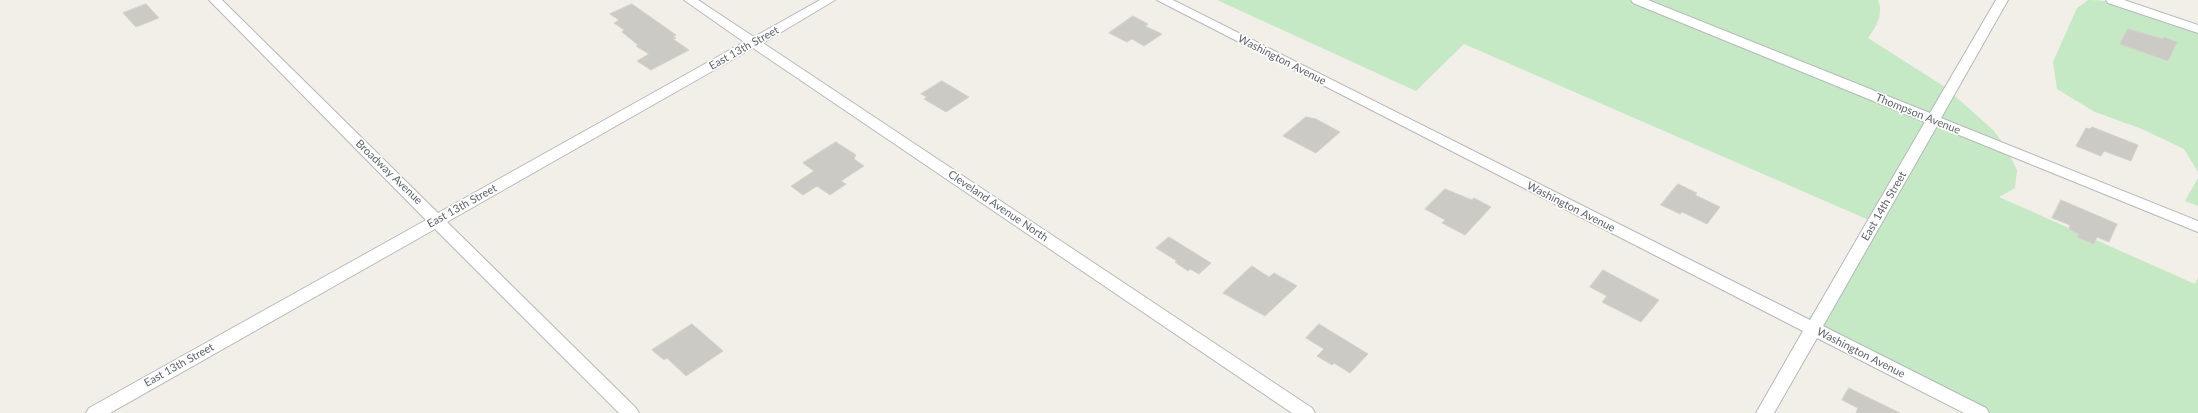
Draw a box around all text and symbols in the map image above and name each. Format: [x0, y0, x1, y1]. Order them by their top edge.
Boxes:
street label: East 13th Street [707, 23, 781, 73]
street label: Washington Avenue [1236, 32, 1328, 88]
street label: Thompson Avenue [1874, 91, 1962, 137]
street label: Broadway Avenue [353, 137, 425, 207]
street label: Cleveland Avenue North [945, 168, 1051, 244]
street label: East 14th Street [1859, 169, 1909, 243]
street label: Washington Avenue [1525, 179, 1617, 235]
street label: East 13th Street [425, 181, 499, 231]
street label: Washington Avenue [1815, 325, 1907, 381]
street label: East 13th Street [142, 340, 216, 390]

